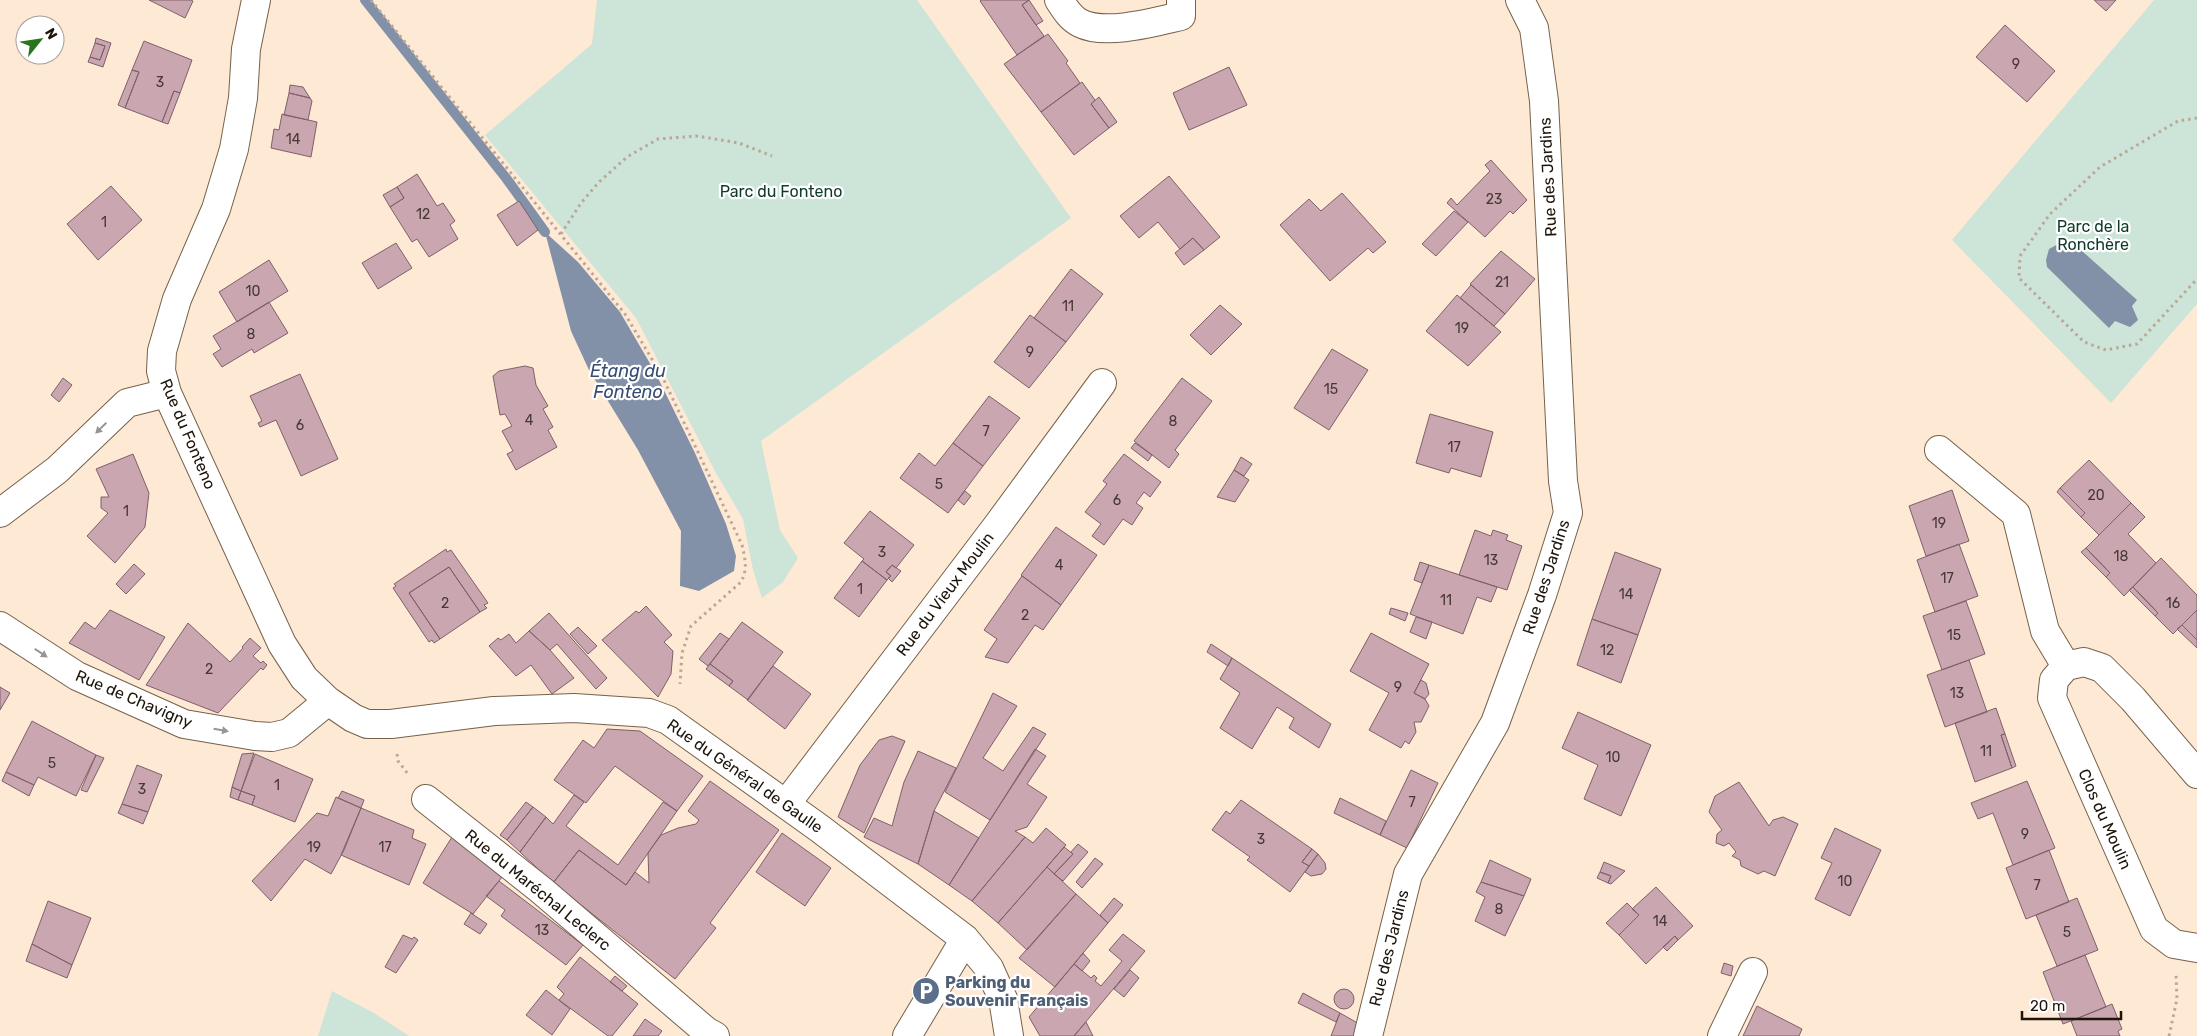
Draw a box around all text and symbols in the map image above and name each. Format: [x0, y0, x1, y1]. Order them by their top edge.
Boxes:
north arrow [15, 15, 65, 65]
text: N [41, 25, 61, 42]
house number: 9 [2012, 56, 2020, 73]
house number: 3 [156, 74, 164, 91]
street label: Rue des Jardins [1535, 117, 1561, 237]
house number: 14 [286, 131, 301, 148]
park label: Parc du Fonteno [720, 182, 842, 201]
house number: 23 [1486, 191, 1502, 208]
house number: 12 [416, 206, 430, 223]
house number: 1 [101, 214, 107, 231]
park label: Parc de la Ronchère [2057, 217, 2129, 254]
house number: 21 [1495, 274, 1509, 291]
house number: 10 [246, 283, 261, 300]
house number: 11 [1062, 298, 1074, 315]
house number: 19 [1455, 320, 1469, 337]
house number: 8 [247, 326, 256, 343]
house number: 9 [1026, 344, 1034, 361]
water label: Étang du Fonteno [590, 360, 666, 403]
street label: Rue du Fonteno [156, 376, 220, 492]
house number: 15 [1324, 381, 1338, 398]
house number: 4 [525, 412, 534, 429]
house number: 8 [1169, 413, 1178, 430]
house number: 6 [296, 417, 304, 434]
one-way arrow [95, 422, 107, 434]
house number: 7 [982, 423, 990, 440]
house number: 17 [1447, 439, 1461, 456]
house number: 5 [935, 476, 943, 493]
house number: 20 [2087, 487, 2105, 504]
house number: 6 [1113, 492, 1121, 509]
house number: 1 [123, 503, 129, 520]
house number: 19 [1932, 515, 1946, 532]
street label: Rue des Jardins [1518, 517, 1574, 637]
street label: Rue du Vieux Moulin [892, 528, 998, 660]
house number: 3 [878, 544, 886, 561]
house number: 18 [2114, 548, 2129, 565]
house number: 13 [1484, 552, 1498, 569]
house number: 4 [1055, 557, 1064, 574]
house number: 17 [1940, 570, 1954, 587]
house number: 1 [857, 581, 863, 598]
house number: 14 [1619, 586, 1634, 603]
house number: 11 [1440, 592, 1452, 609]
house number: 2 [441, 595, 449, 612]
house number: 16 [2166, 595, 2180, 612]
house number: 2 [1021, 607, 1029, 624]
house number: 15 [1947, 627, 1961, 644]
house number: 12 [1600, 642, 1614, 659]
one-way arrow [34, 648, 47, 658]
house number: 2 [205, 661, 213, 678]
street label: Rue de Chavigny [73, 666, 195, 732]
house number: 9 [1394, 679, 1402, 696]
house number: 13 [1950, 685, 1964, 702]
street label: Rue du Général de Gaulle [664, 715, 827, 837]
one-way arrow [213, 727, 229, 735]
house number: 11 [1980, 743, 1992, 760]
house number: 10 [1606, 749, 1621, 766]
house number: 5 [48, 755, 56, 772]
street label: Clos du Moulin [2074, 766, 2136, 872]
house number: 1 [274, 777, 280, 794]
house number: 3 [138, 781, 146, 798]
house number: 7 [1408, 794, 1416, 811]
street label: Rue du Maréchal Leclerc [461, 825, 615, 955]
house number: 9 [2021, 826, 2029, 843]
house number: 3 [1257, 831, 1265, 848]
house number: 19 [307, 839, 321, 856]
house number: 17 [378, 839, 392, 856]
house number: 10 [1838, 873, 1853, 890]
house number: 7 [2033, 877, 2041, 894]
street label: Rue des Jardins [1365, 888, 1413, 1008]
house number: 8 [1495, 901, 1504, 918]
house number: 14 [1653, 913, 1668, 930]
house number: 13 [535, 922, 549, 939]
house number: 5 [2063, 924, 2071, 941]
place label: Parking du Souvenir Français [945, 973, 1089, 1010]
parking icon: Parking du Souvenir Français [911, 976, 941, 1006]
scale bar [2022, 988, 2121, 1020]
text: 20 m [2030, 997, 2065, 1015]

